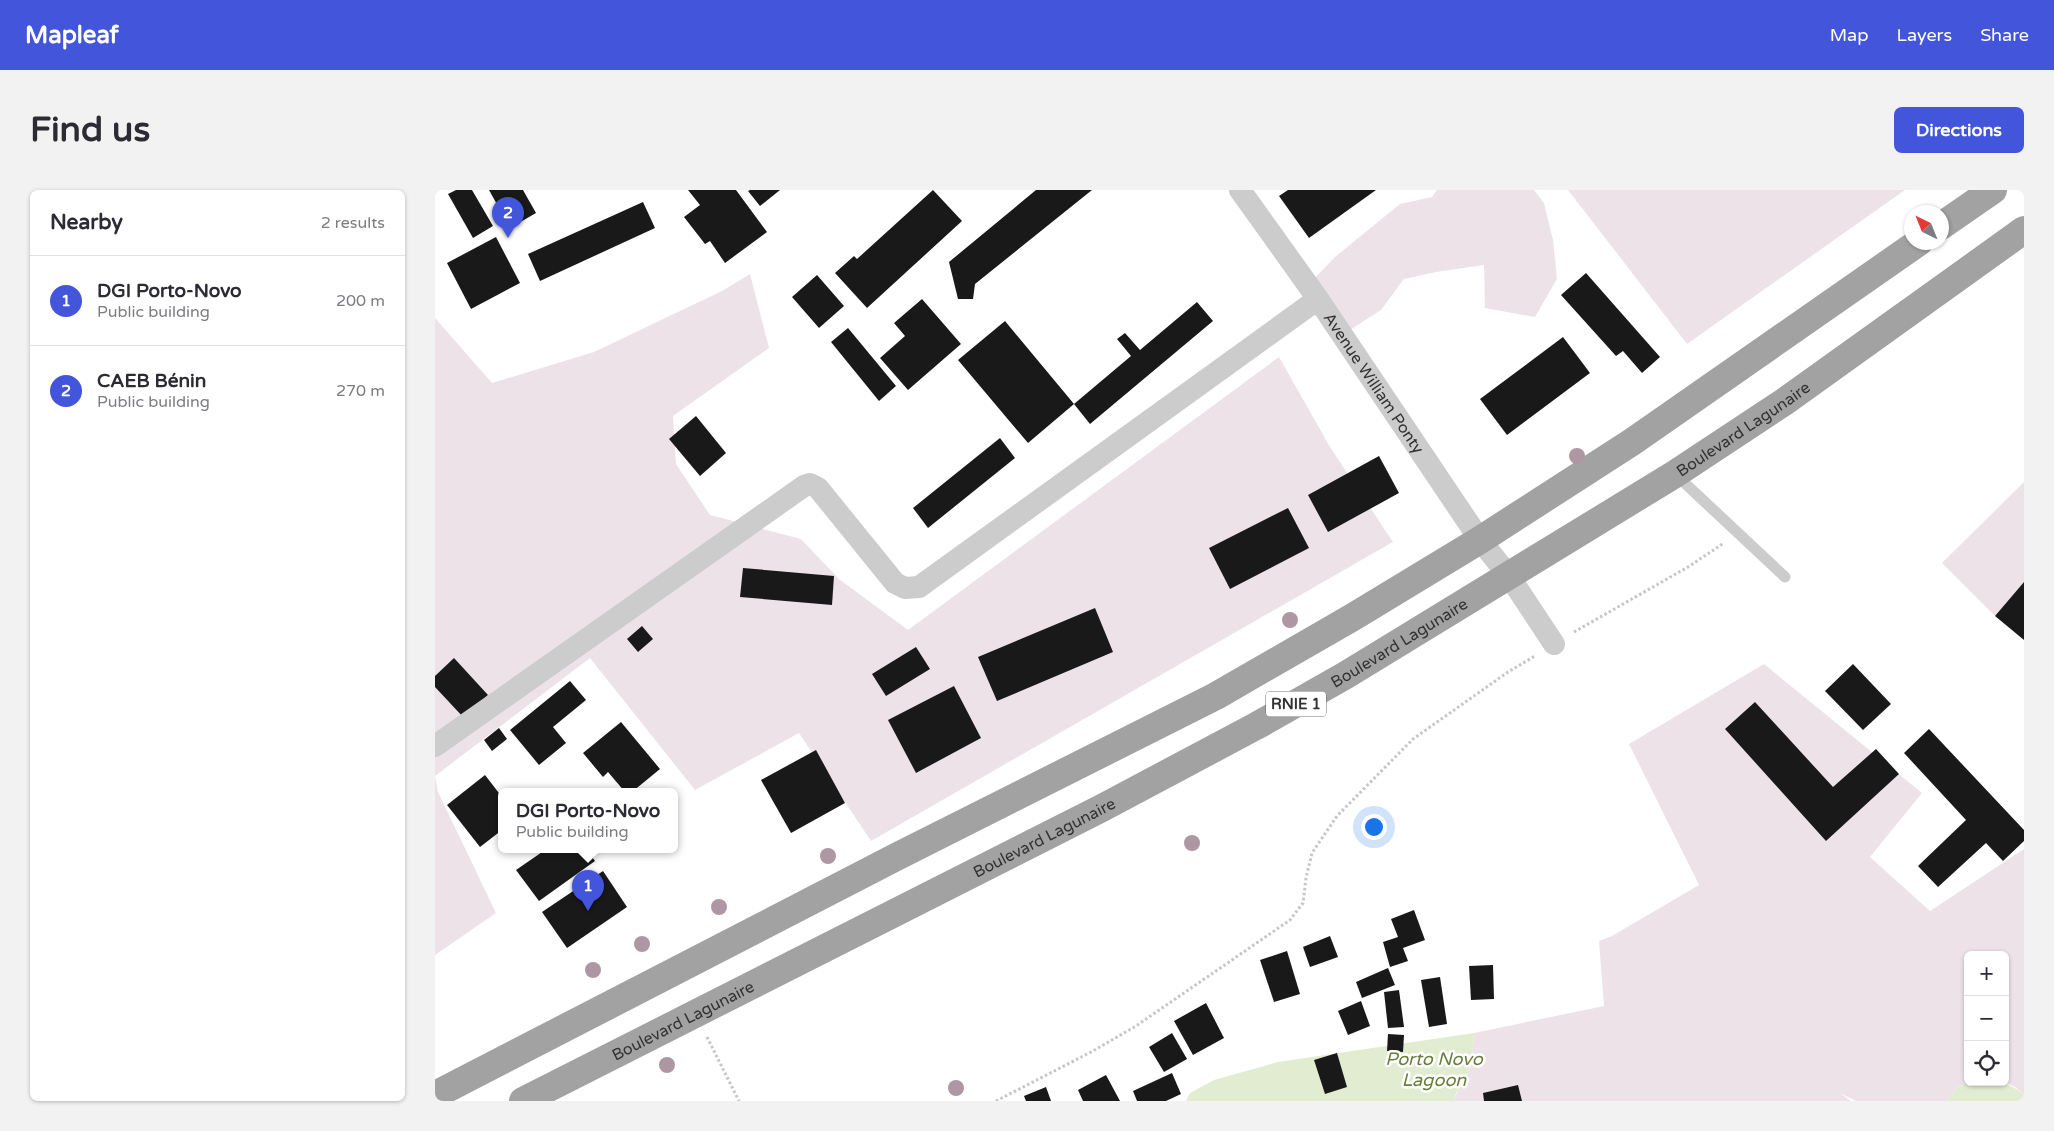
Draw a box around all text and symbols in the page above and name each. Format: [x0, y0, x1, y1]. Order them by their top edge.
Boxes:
text: Mapleaf [25, 21, 119, 50]
text: Map [1830, 24, 1869, 46]
text: Layers [1897, 24, 1952, 46]
text: Share [1980, 24, 2029, 46]
button: Directions [1894, 107, 2024, 153]
text: Find us [30, 109, 150, 151]
pin: 2 [492, 197, 524, 238]
north arrow [1904, 205, 1949, 250]
text: Nearby [50, 210, 123, 235]
text: 2 results [321, 213, 385, 233]
text: DGI Porto-Novo [97, 280, 242, 302]
text: 1 [61, 291, 71, 311]
text: 200 m [336, 291, 385, 311]
text: Public building [97, 302, 210, 322]
street label: Avenue William Ponty [1319, 309, 1428, 458]
text: CAEB Bénin [97, 370, 206, 392]
street label: Boulevard Lagunaire [1673, 378, 1814, 481]
text: 2 [61, 381, 71, 401]
text: 270 m [336, 381, 385, 401]
text: Public building [97, 392, 210, 412]
street label: Boulevard Lagunaire [1327, 594, 1472, 693]
road number: RNIE 1 [1266, 692, 1326, 716]
popup [498, 788, 678, 853]
street label: Boulevard Lagunaire [970, 794, 1119, 883]
text: DGI Porto-Novo [516, 800, 660, 822]
your location [1361, 814, 1387, 840]
text: Public building [516, 822, 629, 842]
pin: 1 [572, 870, 604, 911]
map controls [1964, 951, 2009, 1086]
button: + [1964, 951, 2009, 996]
street label: Boulevard Lagunaire [609, 977, 758, 1065]
button: − [1964, 996, 2009, 1041]
button: locate [1964, 1041, 2009, 1086]
water label: Porto Novo Lagoon [1385, 1048, 1484, 1091]

